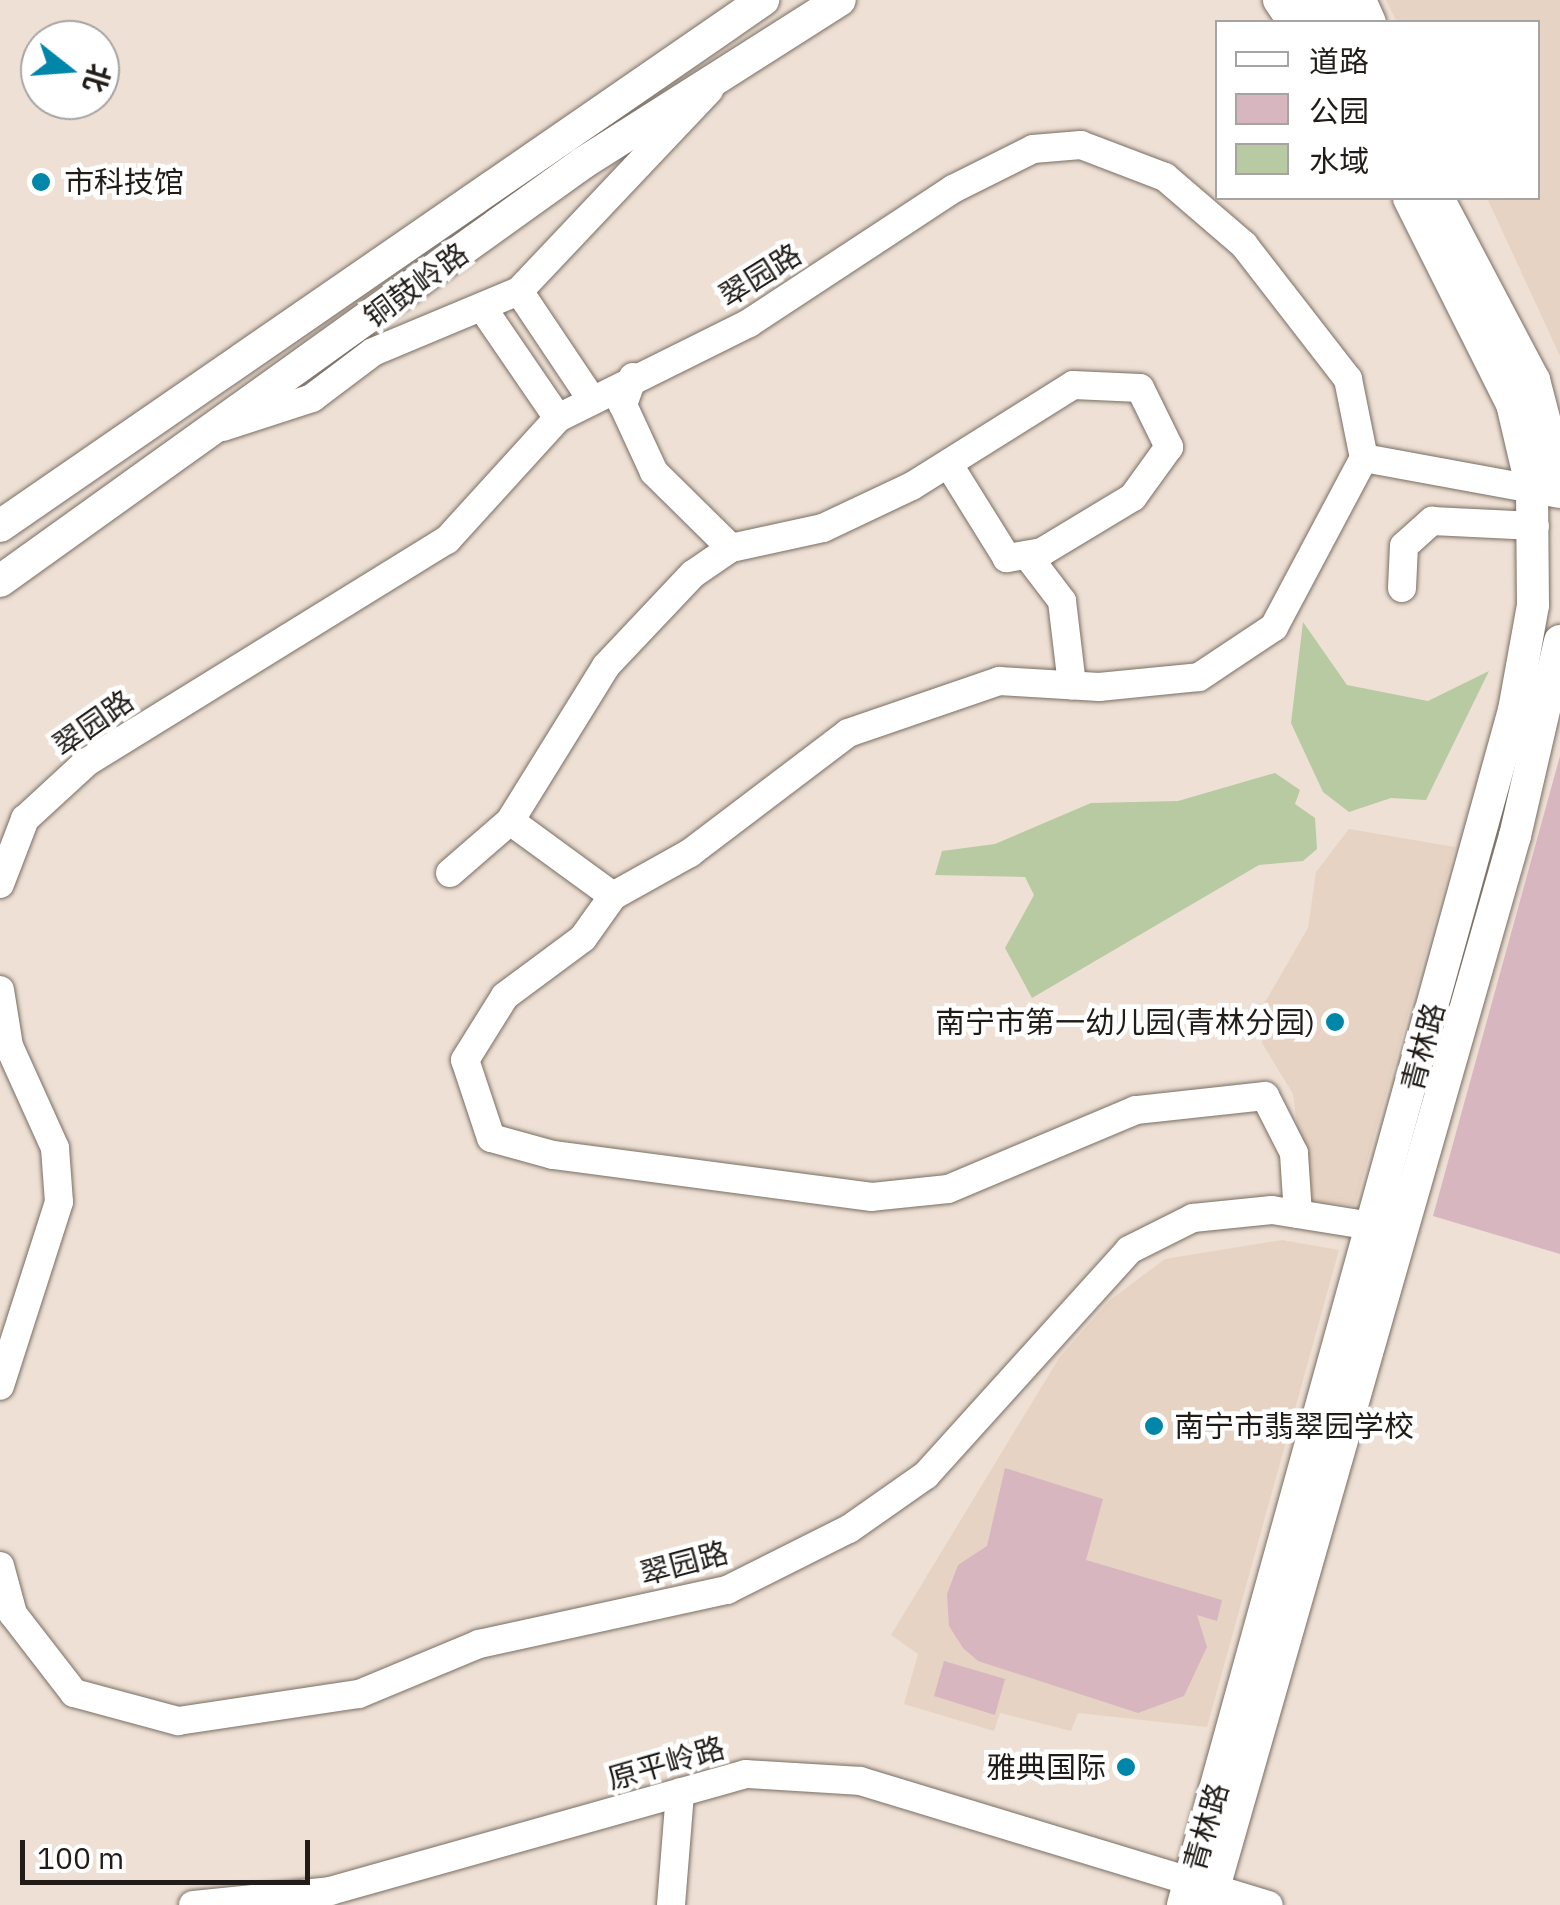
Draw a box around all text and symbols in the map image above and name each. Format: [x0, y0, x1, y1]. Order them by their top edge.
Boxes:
north arrow [20, 20, 120, 120]
legend [1215, 20, 1540, 200]
text: 道路 [1309, 41, 1369, 80]
text: 北 [75, 60, 119, 97]
text: 公园 [1309, 91, 1369, 130]
text: 水域 [1309, 141, 1369, 180]
place label: 市科技馆 [64, 164, 184, 200]
marker: 市科技馆 [28, 169, 54, 195]
street label: 铜鼓岭路 [357, 235, 475, 335]
street label: 翠园路 [712, 236, 808, 314]
street label: 翠园路 [46, 682, 140, 764]
street label: 青林路 [1394, 999, 1452, 1095]
place label: 南宁市第一幼儿园(青林分园) [935, 1004, 1315, 1040]
marker: 南宁市第一幼儿园(青林分园) [1324, 1011, 1346, 1033]
place label: 南宁市翡翠园学校 [1174, 1408, 1414, 1444]
marker: 南宁市翡翠园学校 [1143, 1415, 1165, 1437]
street label: 翠园路 [636, 1534, 732, 1592]
street label: 原平岭路 [603, 1729, 729, 1797]
place label: 雅典国际 [986, 1749, 1106, 1785]
marker: 雅典国际 [1115, 1756, 1137, 1778]
street label: 青林路 [1176, 1779, 1236, 1875]
scale bar [25, 1820, 315, 1882]
text: 100 m [37, 1838, 124, 1877]

